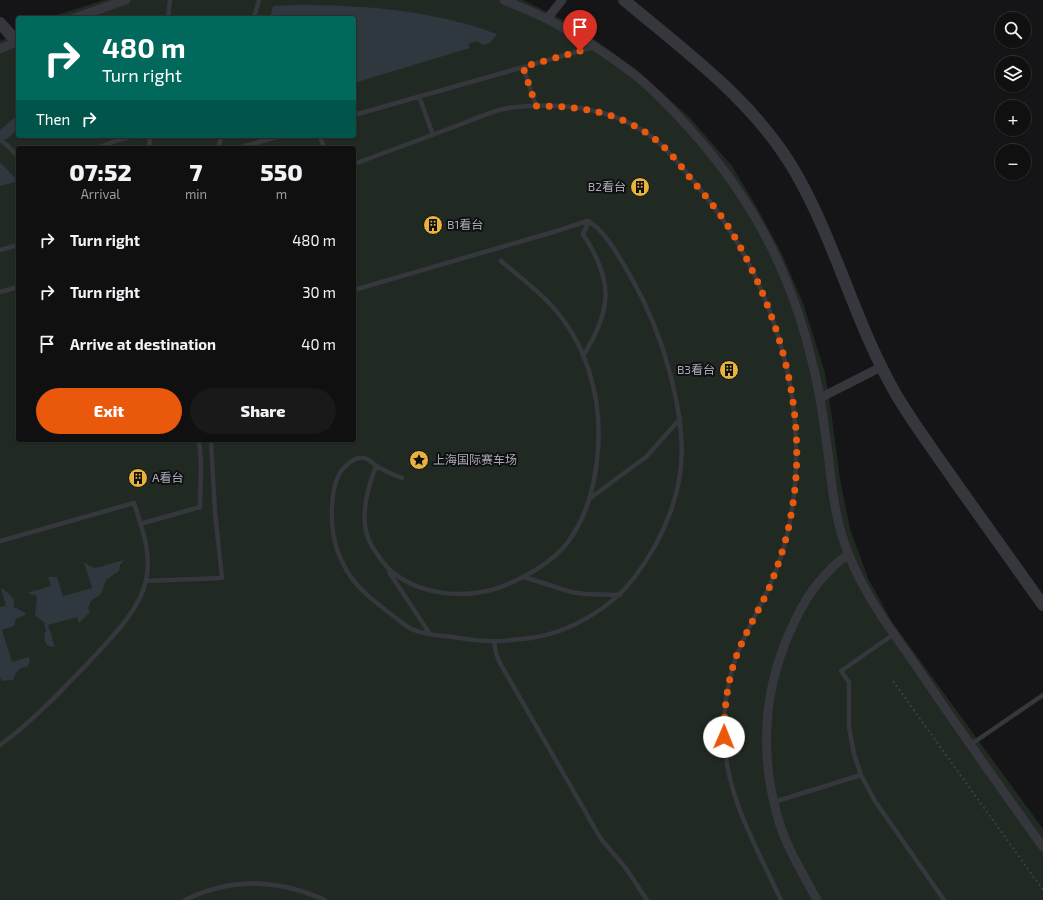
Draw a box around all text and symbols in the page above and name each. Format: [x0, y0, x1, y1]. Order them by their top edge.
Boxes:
pin [563, 10, 597, 51]
map controls [995, 12, 1031, 180]
button: search [995, 12, 1031, 48]
icon: arrive [569, 16, 591, 38]
text: 480 m [102, 30, 186, 64]
icon: right [36, 32, 88, 84]
button: layers [995, 56, 1031, 92]
text: Turn right [102, 64, 182, 86]
button: + [995, 100, 1031, 136]
icon: right [78, 108, 100, 130]
text: Then [36, 110, 70, 128]
button: − [995, 144, 1031, 180]
text: 07:52 [69, 157, 132, 186]
text: 7 [190, 157, 202, 186]
text: 550 [260, 157, 303, 186]
building icon: B2看台 [629, 176, 651, 198]
place label: B2看台 [588, 179, 626, 193]
text: Arrival [81, 186, 120, 202]
text: min [185, 186, 207, 202]
text: m [276, 186, 287, 202]
building icon: B1看台 [422, 214, 444, 236]
place label: B1看台 [447, 217, 483, 231]
icon: right [36, 229, 58, 251]
text: Turn right [70, 231, 140, 249]
text: 480 m [292, 231, 336, 249]
icon: right [36, 281, 58, 303]
text: Turn right [70, 283, 140, 301]
text: 30 m [302, 283, 336, 301]
icon: arrive [36, 333, 58, 355]
text: Arrive at destination [70, 335, 216, 353]
text: 40 m [301, 335, 336, 353]
building icon: B3看台 [718, 359, 740, 381]
place label: B3看台 [677, 362, 715, 376]
button: Exit [36, 388, 182, 434]
button: Share [190, 388, 336, 434]
place icon: 上海国际赛车场 [408, 449, 430, 471]
place label: 上海国际赛车场 [433, 452, 517, 466]
building icon: A看台 [127, 467, 149, 489]
place label: A看台 [152, 470, 183, 484]
position arrow [703, 716, 745, 758]

